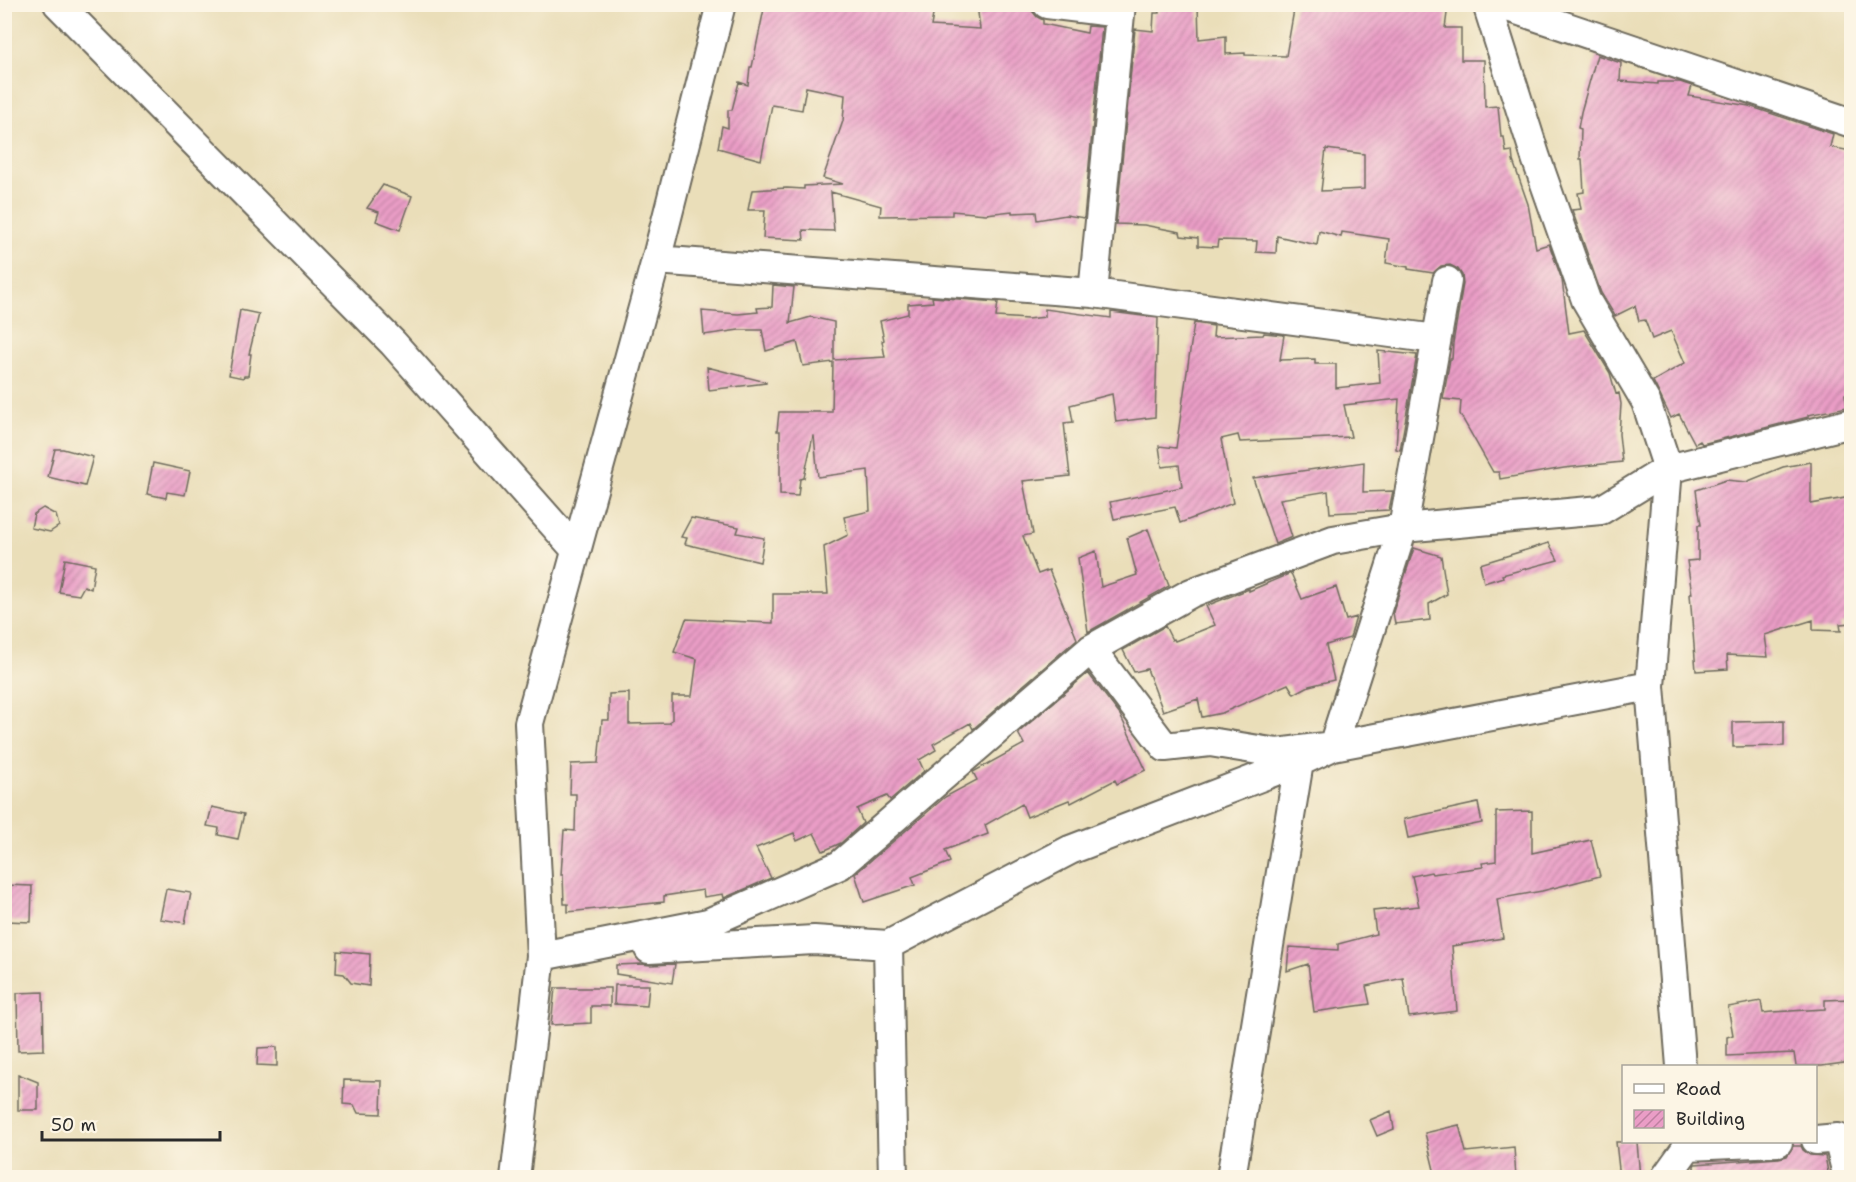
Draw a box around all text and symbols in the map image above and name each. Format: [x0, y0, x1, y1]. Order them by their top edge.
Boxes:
legend [1622, 1065, 1817, 1143]
text: Road [1676, 1077, 1721, 1101]
scale bar [42, 1104, 220, 1142]
text: Building [1676, 1107, 1745, 1131]
text: 50 m [51, 1113, 96, 1137]

